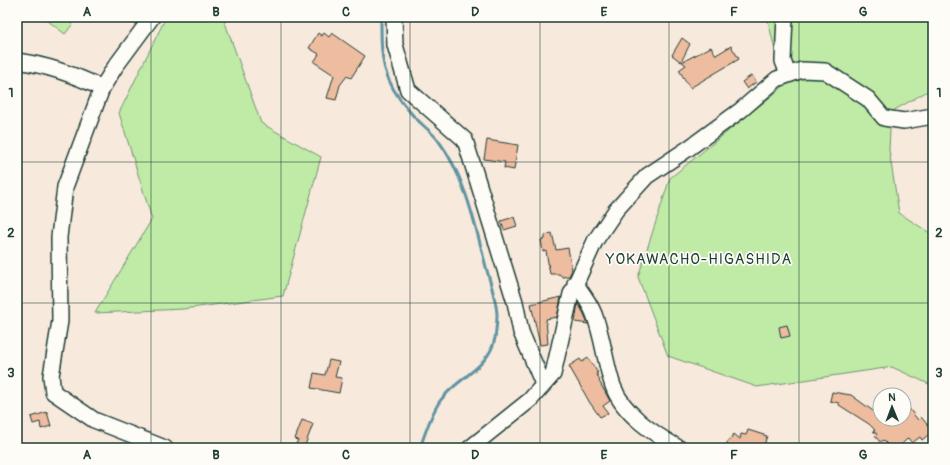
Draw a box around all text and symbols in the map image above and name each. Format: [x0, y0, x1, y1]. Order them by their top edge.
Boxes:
text: A [83, 4, 92, 20]
text: B [212, 4, 220, 20]
text: C [342, 4, 350, 20]
text: D [471, 4, 479, 20]
text: E [601, 4, 608, 20]
text: F [730, 4, 738, 20]
text: G [859, 4, 868, 20]
text: 1 [8, 85, 14, 101]
text: 1 [936, 85, 942, 101]
text: 2 [7, 225, 15, 241]
text: 2 [935, 225, 943, 241]
district label: YOKAWACHO-HIGASHIDA [605, 250, 792, 269]
text: 3 [7, 365, 15, 381]
text: 3 [935, 365, 943, 381]
north arrow [872, 387, 912, 427]
text: N [888, 391, 896, 404]
text: A [83, 447, 92, 463]
text: B [212, 447, 220, 463]
text: C [342, 447, 350, 463]
text: D [471, 447, 479, 463]
text: E [601, 447, 608, 463]
text: F [730, 447, 738, 463]
text: G [859, 447, 868, 463]

